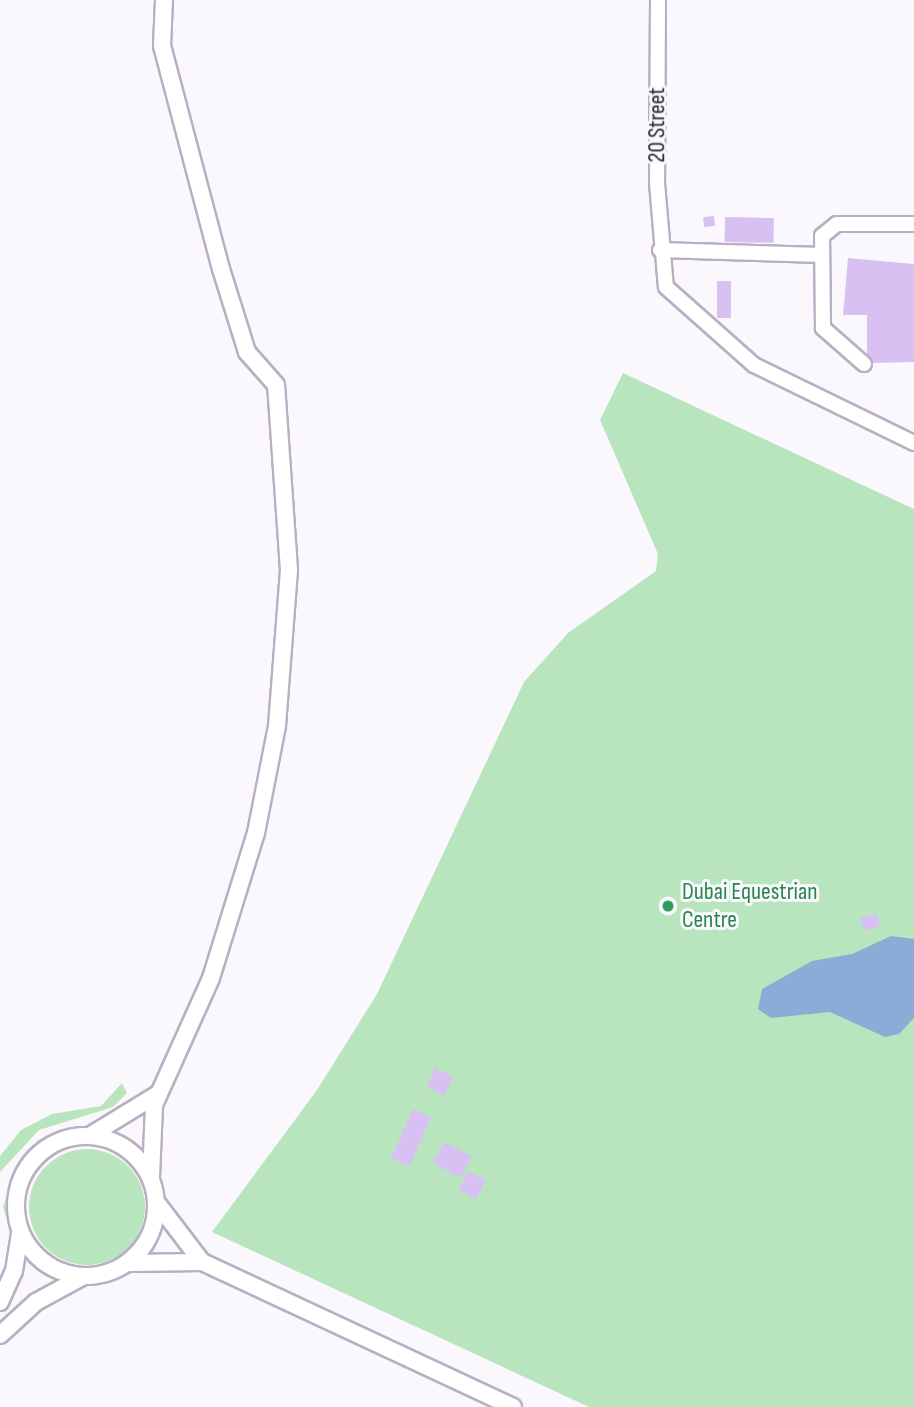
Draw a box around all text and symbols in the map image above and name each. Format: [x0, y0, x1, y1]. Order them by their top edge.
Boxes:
street label: 20 Street [643, 87, 671, 163]
place label: Dubai Equestrian Centre [682, 878, 818, 934]
marker: Dubai Equestrian Centre [660, 898, 676, 914]

